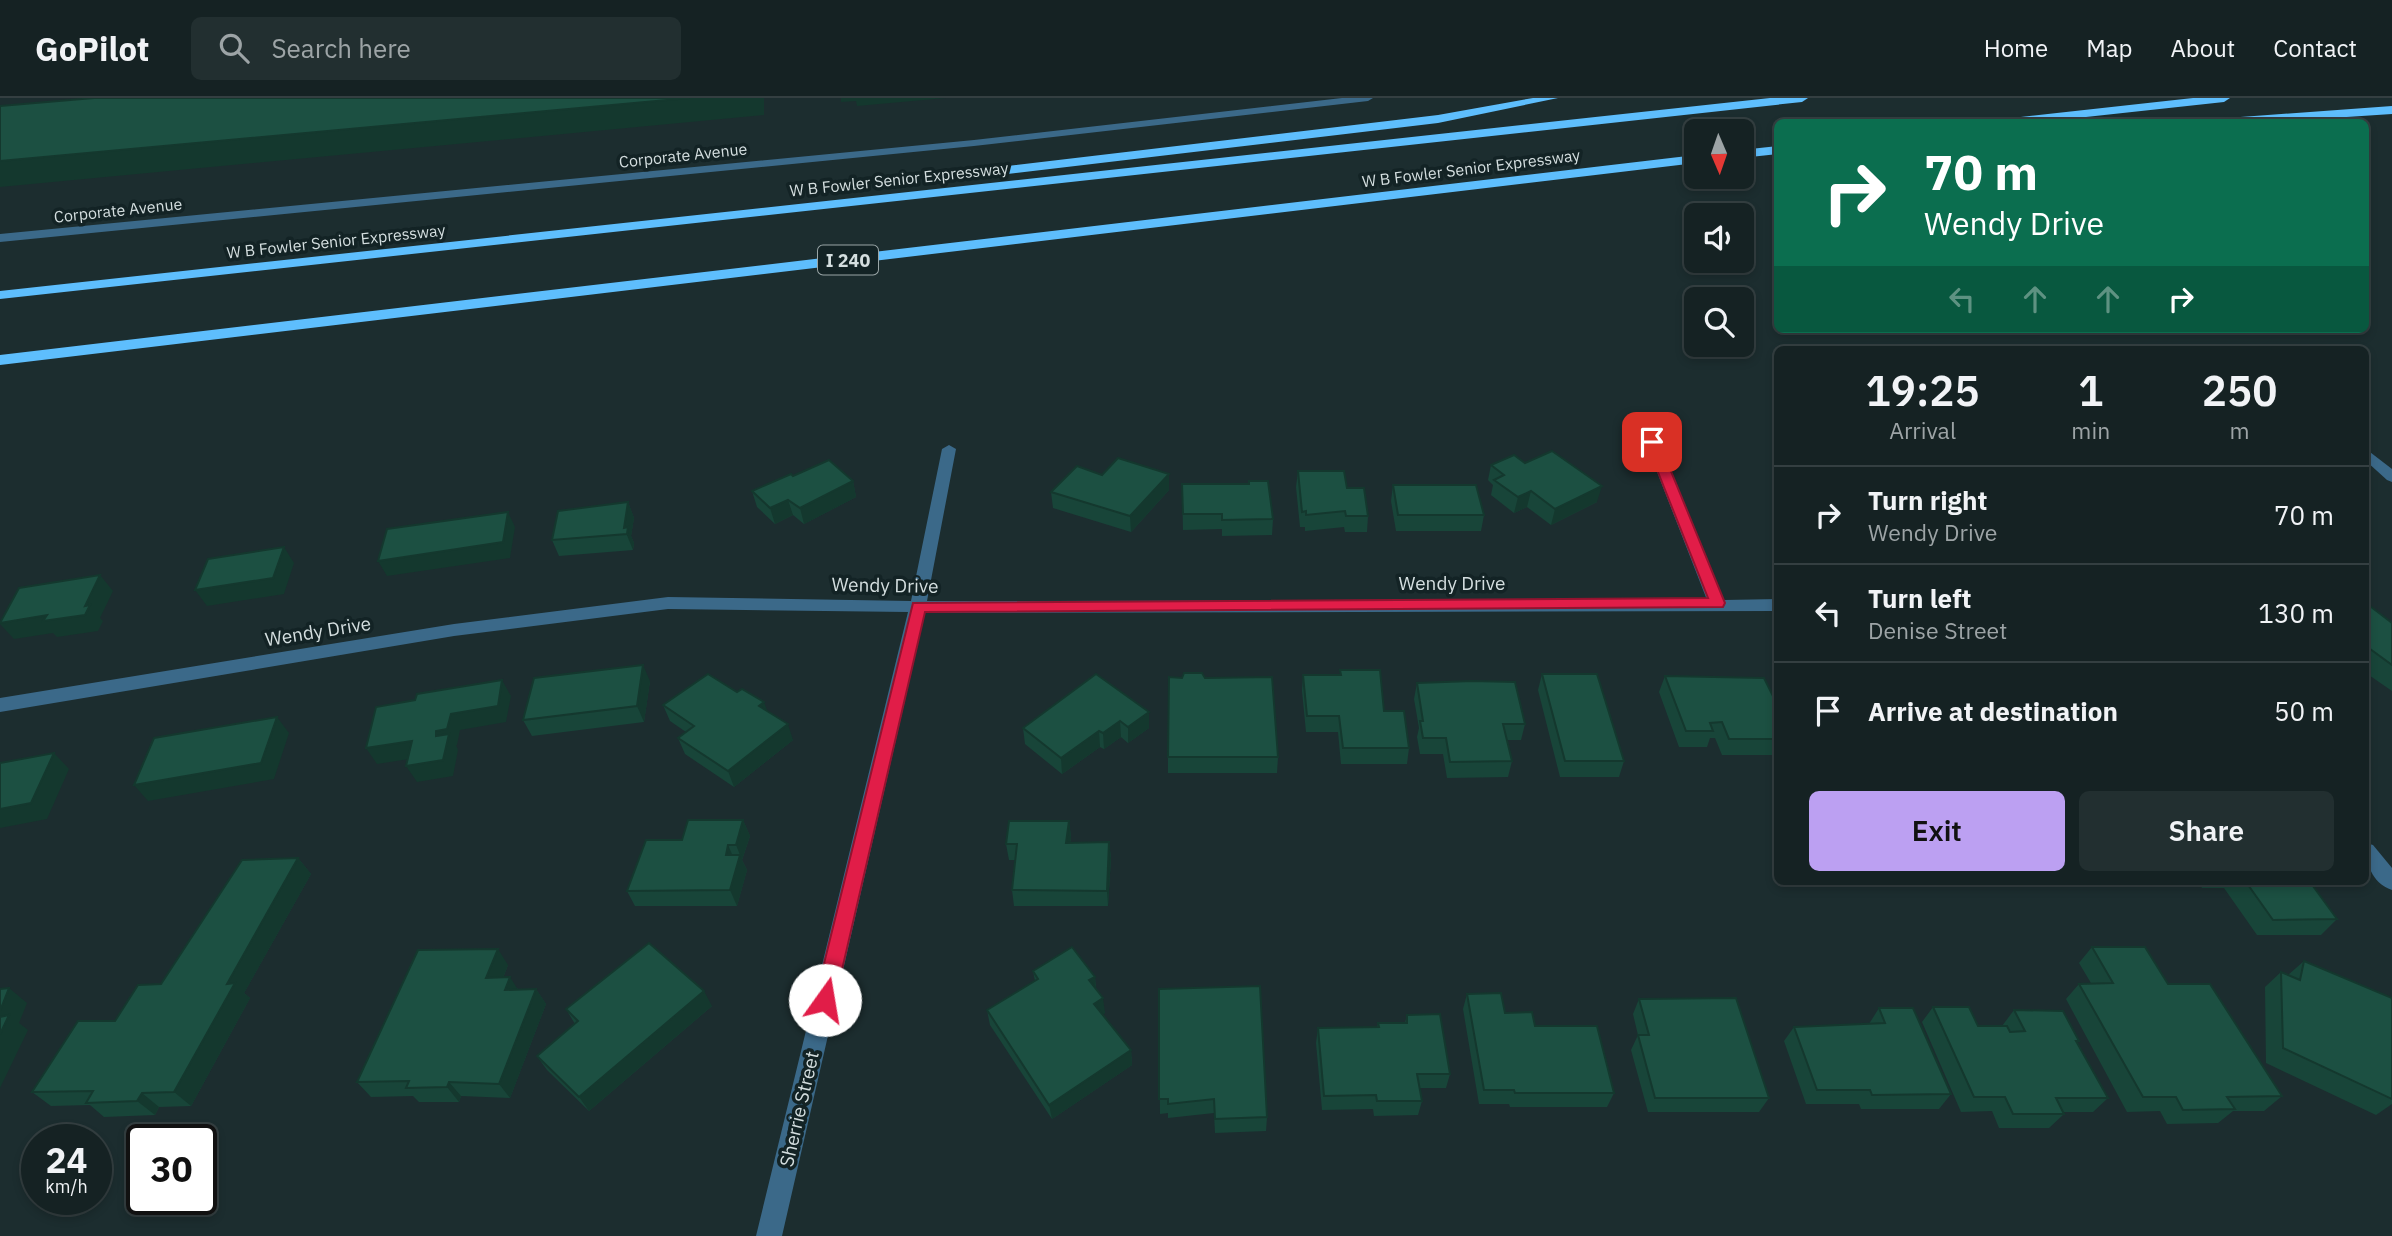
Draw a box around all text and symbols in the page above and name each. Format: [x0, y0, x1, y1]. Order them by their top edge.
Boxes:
search box [191, 17, 681, 80]
text: GoPilot [35, 27, 149, 70]
icon: search [215, 29, 253, 67]
text: Search here [271, 31, 411, 65]
text: Home [1984, 32, 2048, 64]
text: Map [2086, 32, 2132, 64]
text: About [2170, 32, 2235, 64]
text: Contact [2273, 32, 2357, 64]
north arrow [1684, 119, 1754, 189]
map controls [1684, 119, 1754, 357]
street label: Corporate Avenue [618, 138, 748, 172]
text: 70 m [1924, 140, 2038, 203]
street label: W B Fowler Senior Expressway [1361, 145, 1581, 191]
icon: right [1809, 147, 1900, 238]
street label: W B Fowler Senior Expressway [789, 158, 1009, 200]
street label: Corporate Avenue [53, 193, 183, 227]
text: Wendy Drive [1924, 202, 2104, 244]
button: sound [1684, 203, 1754, 273]
street label: W B Fowler Senior Expressway [226, 220, 446, 262]
road number: I 240 [818, 246, 878, 274]
icon: left [1943, 280, 1981, 318]
icon: ahead [2016, 280, 2054, 318]
icon: ahead [2089, 280, 2127, 318]
icon: right [2162, 280, 2200, 318]
button: search [1684, 287, 1754, 357]
text: 19:25 [1866, 363, 1980, 418]
text: 1 [2078, 363, 2103, 418]
text: 250 [2202, 363, 2277, 418]
pin [1622, 412, 1682, 472]
text: Arrival [1889, 415, 1956, 445]
text: min [2071, 415, 2110, 445]
text: m [2230, 415, 2250, 445]
icon: arrive [1633, 423, 1671, 461]
text: Turn right [1868, 483, 1987, 517]
icon: right [1809, 496, 1847, 534]
text: 70 m [2274, 498, 2334, 532]
text: Wendy Drive [1868, 517, 1997, 547]
street label: Wendy Drive [1399, 571, 1505, 595]
street label: Wendy Drive [831, 572, 939, 598]
text: Turn left [1868, 581, 1971, 615]
icon: left [1809, 594, 1847, 632]
text: 130 m [2258, 596, 2334, 630]
street label: Wendy Drive [263, 611, 373, 651]
text: Denise Street [1868, 615, 2007, 645]
icon: arrive [1809, 692, 1847, 730]
text: Arrive at destination [1868, 694, 2118, 728]
text: 50 m [2274, 694, 2334, 728]
button: Exit [1809, 791, 2065, 871]
button: Share [2079, 791, 2334, 871]
position arrow [788, 963, 862, 1037]
street label: Sherrie Street [774, 1049, 824, 1169]
speed limit sign: 30 [126, 1124, 217, 1215]
text: 24 [45, 1137, 88, 1183]
text: km/h [45, 1175, 88, 1198]

